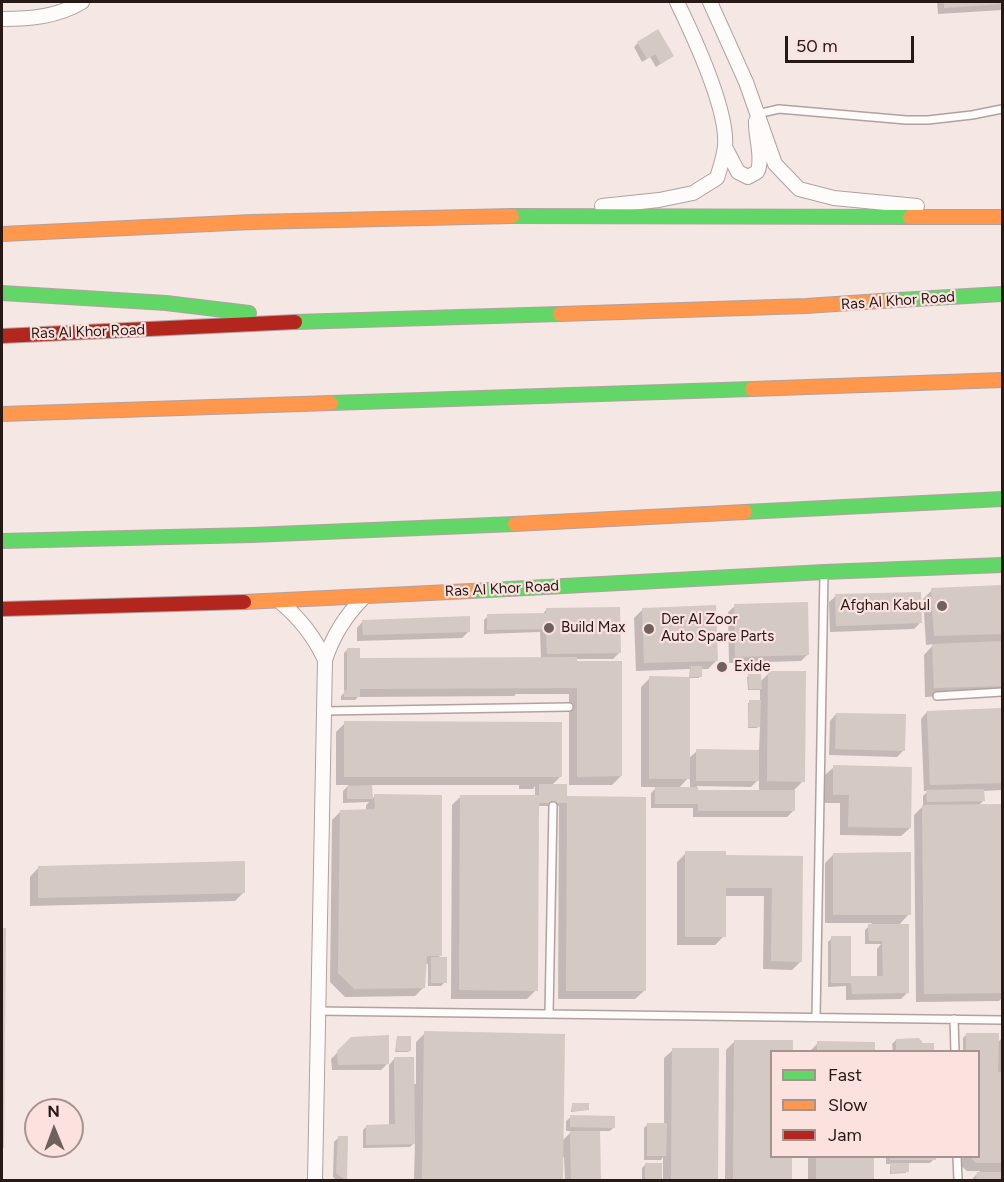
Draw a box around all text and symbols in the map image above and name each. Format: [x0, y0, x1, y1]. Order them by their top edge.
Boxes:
scale bar [788, 24, 917, 62]
text: 50 m [796, 35, 838, 57]
street label: Ras Al Khor Road [840, 288, 956, 314]
street label: Ras Al Khor Road [31, 321, 145, 343]
street label: Ras Al Khor Road [444, 577, 560, 601]
place label: Afghan Kabul [840, 597, 930, 615]
marker: Afghan Kabul [935, 599, 949, 613]
place label: Der Al Zoor Auto Spare Parts [661, 611, 774, 646]
place label: Build Max [561, 619, 625, 637]
marker: Build Max [542, 621, 556, 635]
marker: Der Al Zoor Auto Spare Parts [642, 622, 656, 636]
place label: Exide [734, 658, 770, 676]
marker: Exide [715, 660, 729, 674]
legend [770, 1050, 980, 1158]
text: Fast [828, 1064, 862, 1086]
text: Slow [828, 1094, 867, 1116]
north arrow [24, 1098, 84, 1158]
text: N [47, 1102, 60, 1121]
text: Jam [828, 1124, 862, 1146]

